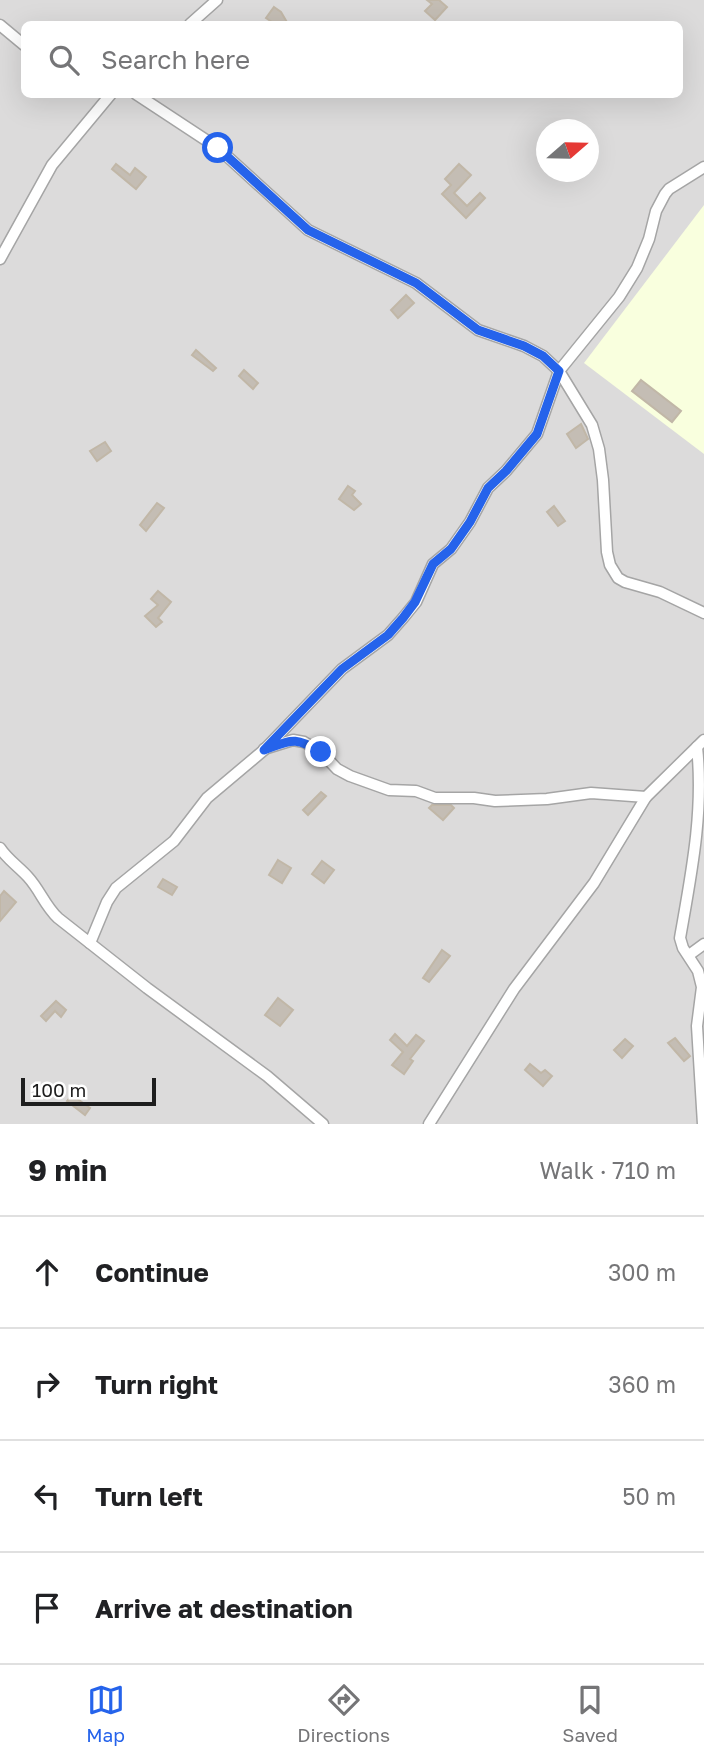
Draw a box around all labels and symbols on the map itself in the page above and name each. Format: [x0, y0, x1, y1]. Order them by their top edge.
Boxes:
north arrow [536, 119, 599, 182]
route start [202, 132, 233, 163]
route end [305, 736, 336, 767]
scale bar [21, 1075, 156, 1107]

